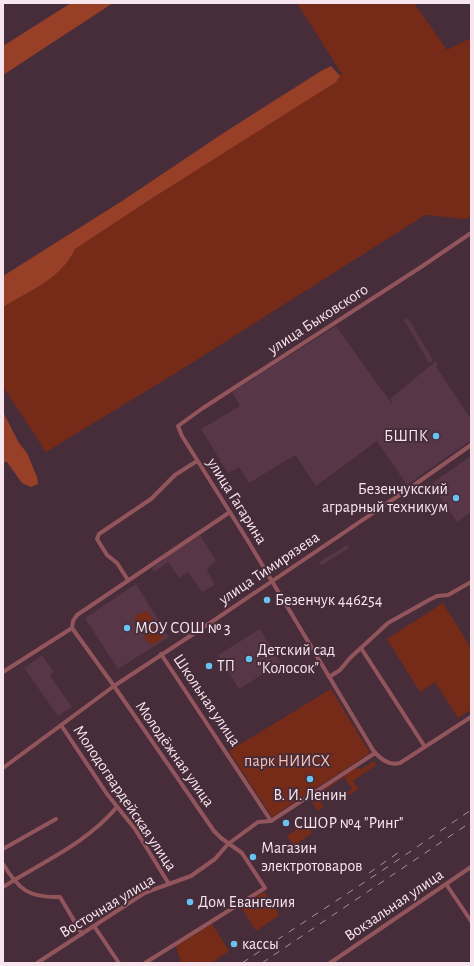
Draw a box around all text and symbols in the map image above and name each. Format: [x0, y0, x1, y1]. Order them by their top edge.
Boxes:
street label: улица Быковского [264, 281, 372, 359]
place label: БШПК [384, 428, 428, 444]
marker: БШПК [431, 431, 441, 441]
street label: улица Гагарина [203, 454, 270, 547]
place label: Безенчукский аграрный техникум [322, 481, 448, 516]
marker: Безенчукский аграрный техникум [451, 493, 461, 503]
street label: улица Тимирязева [215, 529, 323, 609]
place label: Безенчук 446254 [275, 592, 383, 609]
marker: Безенчук 446254 [262, 595, 272, 605]
place label: МОУ СОШ № 3 [135, 620, 231, 636]
marker: МОУ СОШ № 3 [122, 623, 132, 633]
place label: Детский сад "Колосок" [257, 642, 335, 676]
street label: Школьная улица [170, 651, 244, 749]
marker: Детский сад "Колосок" [244, 654, 254, 664]
place label: ТП [217, 658, 235, 674]
marker: ТП [204, 661, 214, 671]
street label: Молодёжная улица [132, 698, 217, 810]
street label: Молодогвардейская улица [69, 722, 180, 874]
park label: парк НИИСХ [244, 753, 330, 769]
marker: В. И. Ленин [305, 774, 315, 784]
place label: В. И. Ленин [273, 787, 347, 803]
place label: СШОР №4 "Ринг" [294, 815, 403, 831]
marker: СШОР №4 "Ринг" [281, 818, 291, 828]
place label: Магазин электротоваров [261, 840, 362, 874]
marker: Магазин электротоваров [248, 852, 258, 862]
street label: Вокзальная улица [342, 866, 447, 945]
street label: Восточная улица [57, 871, 158, 941]
place label: Дом Евангелия [198, 894, 295, 910]
marker: Дом Евангелия [185, 897, 195, 907]
place label: кассы [242, 936, 279, 952]
marker: кассы [229, 939, 239, 949]

